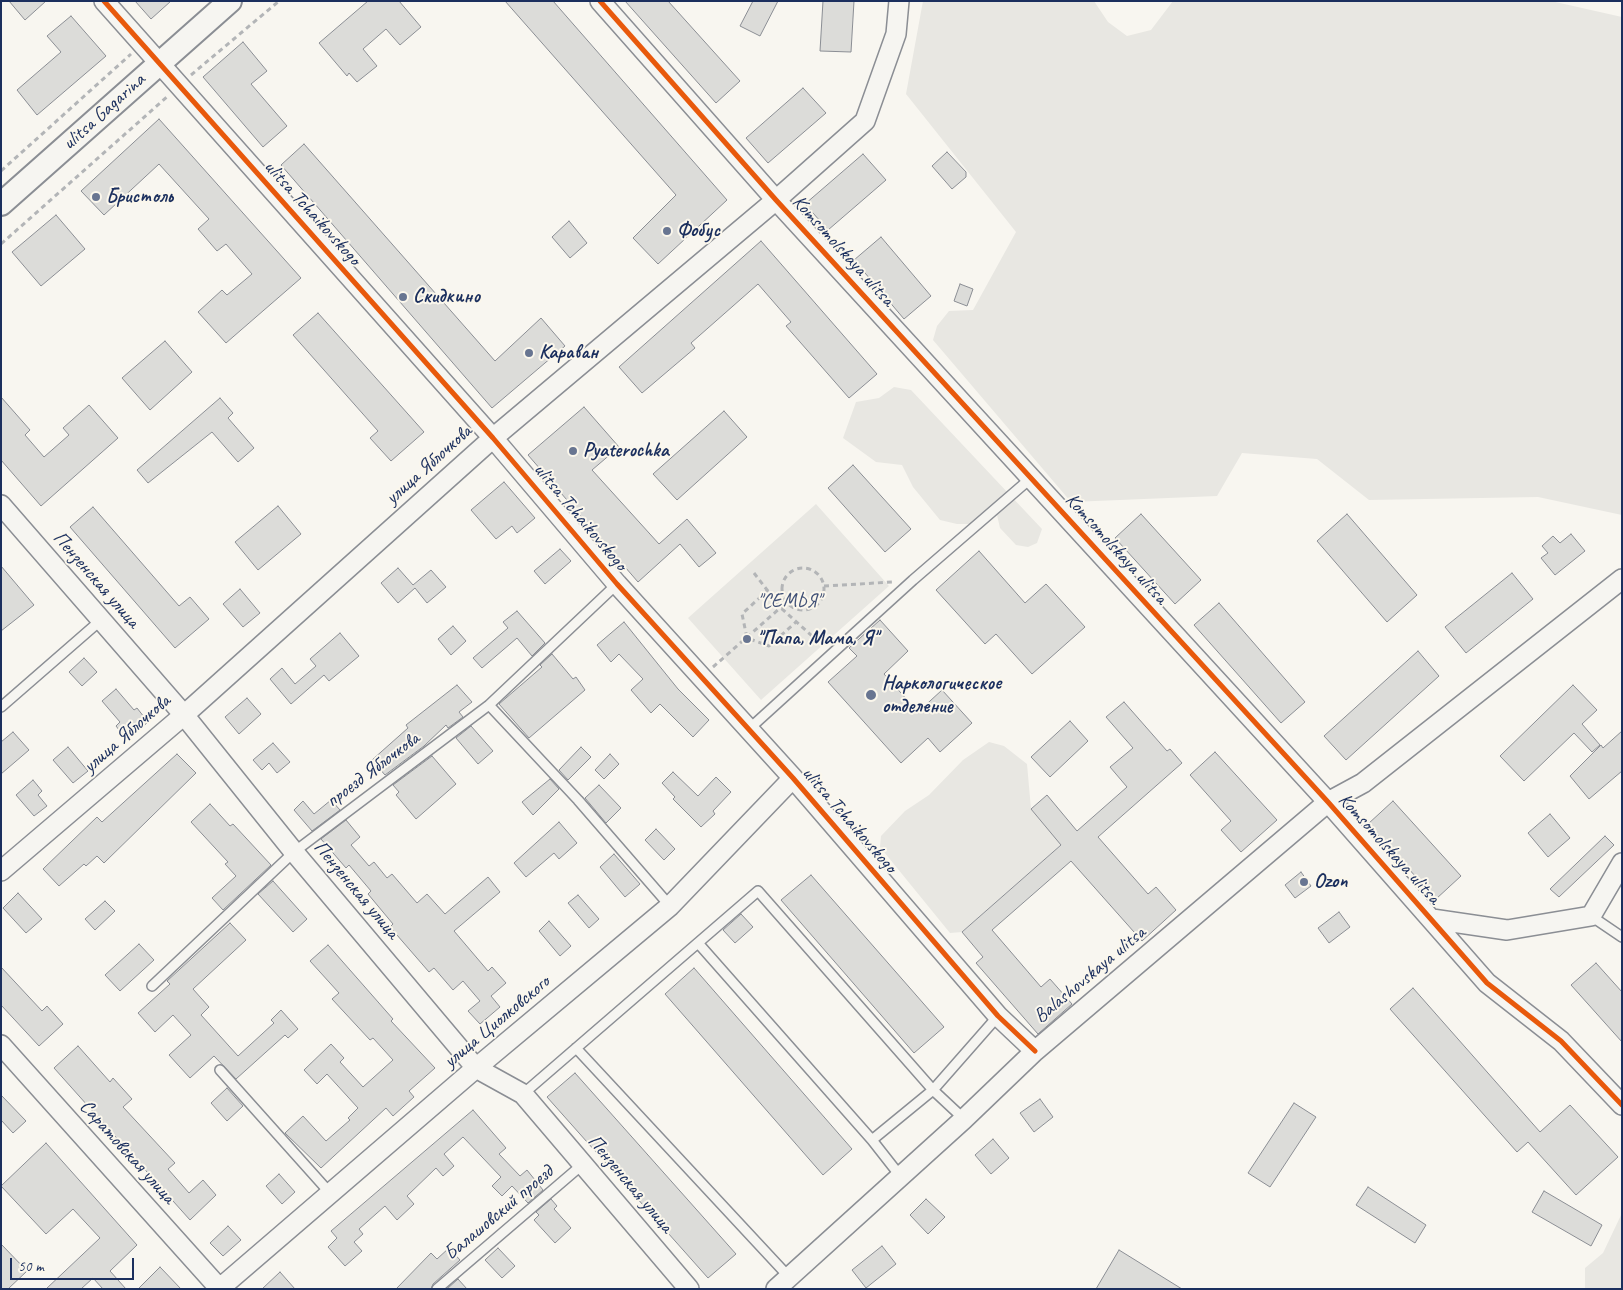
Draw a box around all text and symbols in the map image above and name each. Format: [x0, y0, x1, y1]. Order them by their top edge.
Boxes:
street label: ulitsa Gagarina [58, 68, 150, 156]
street label: ulitsa Tchaikovskogo [258, 155, 366, 271]
place label: Бристоль [106, 185, 173, 209]
street label: Komsomolskaya ulitsa [787, 190, 899, 312]
marker: Бристоль [90, 191, 102, 203]
place label: Фобус [677, 219, 720, 243]
marker: Фобус [661, 225, 673, 237]
place label: Скидкино [413, 285, 480, 309]
marker: Скидкино [397, 291, 409, 303]
place label: Караван [539, 341, 598, 365]
marker: Караван [523, 347, 535, 359]
street label: улица Яблочкова [381, 420, 477, 510]
place label: Pyaterochka [583, 439, 669, 463]
marker: Pyaterochka [567, 445, 579, 457]
street label: ulitsa Tchaikovskogo [528, 458, 632, 576]
street label: Komsomolskaya ulitsa [1060, 488, 1172, 610]
street label: Пензенская улица [47, 527, 145, 633]
park label: "СЕМЬЯ" [757, 590, 821, 614]
place label: "Папа, Мама, Я" [757, 627, 878, 651]
marker: "Папа, Мама, Я" [741, 633, 753, 645]
place label: Наркологическое отделение [882, 672, 1001, 719]
marker: Наркологическое отделение [864, 688, 878, 702]
street label: улица Яблочкова [78, 690, 176, 778]
street label: проезд Яблочкова [321, 727, 425, 813]
street label: ulitsa Tchaikovskogo [796, 762, 902, 878]
street label: Komsomolskaya ulitsa [1333, 788, 1445, 910]
street label: Пензенская улица [308, 836, 404, 944]
place label: Ozon [1314, 870, 1347, 894]
marker: Ozon [1298, 876, 1310, 888]
street label: Balashovskaya ulitsa [1029, 921, 1151, 1029]
street label: улица Циолковского [439, 971, 555, 1073]
street label: Саратовская улица [74, 1095, 180, 1209]
street label: Пензенская улица [582, 1130, 678, 1238]
street label: Балашовский проезд [440, 1160, 558, 1266]
scale bar [12, 1248, 136, 1280]
text: 50 m [18, 1257, 44, 1276]

